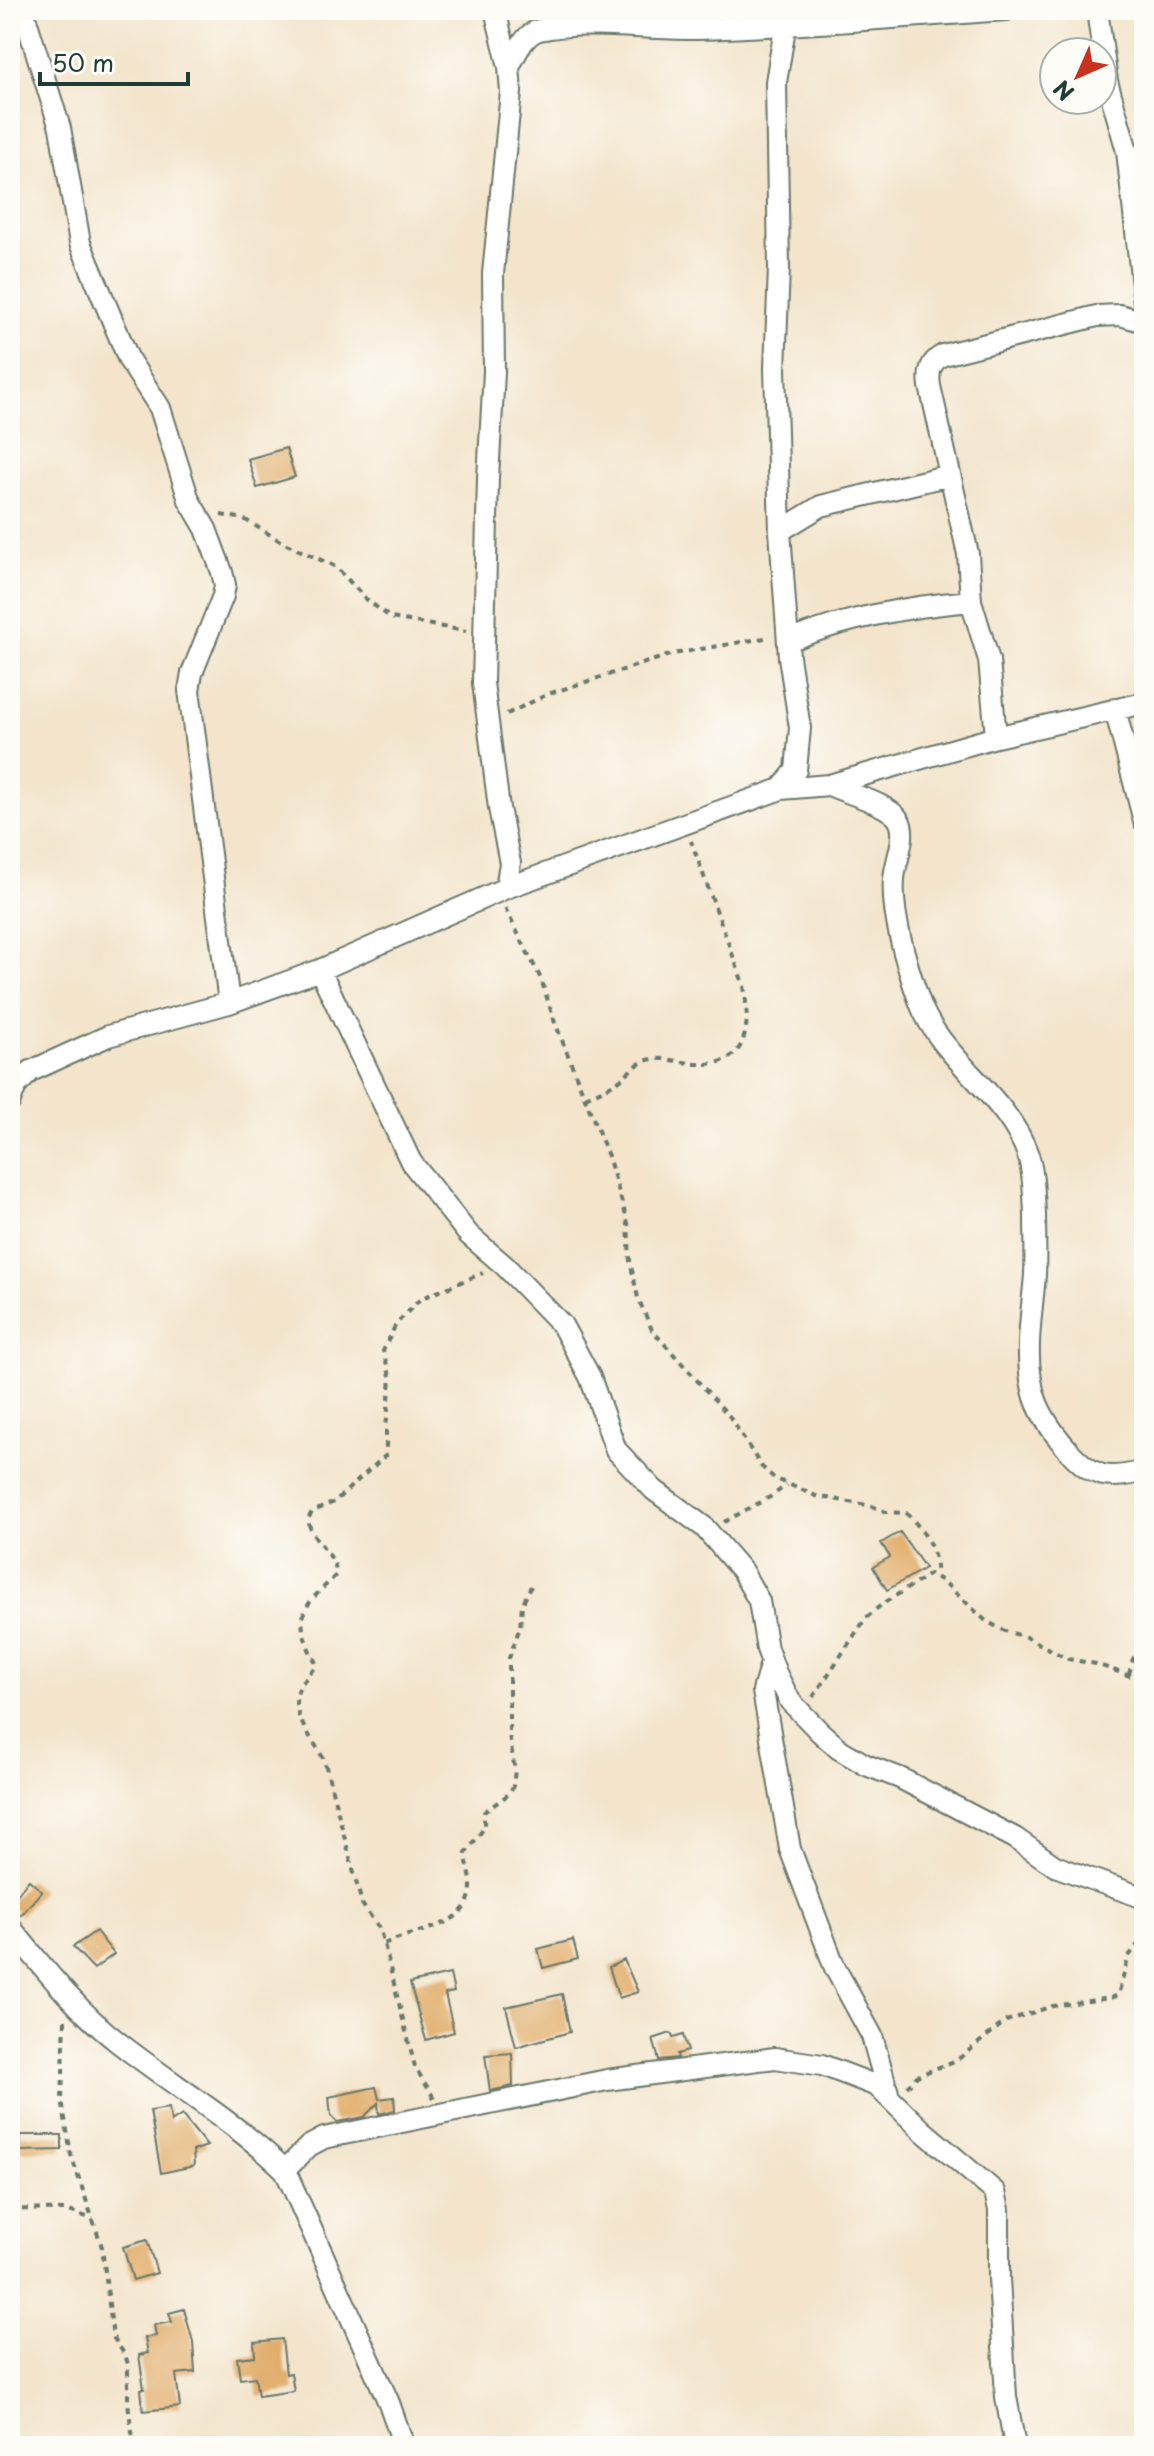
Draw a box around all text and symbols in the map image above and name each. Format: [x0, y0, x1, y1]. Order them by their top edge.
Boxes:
scale bar [40, 36, 188, 86]
north arrow [1038, 36, 1118, 116]
text: 50 m [52, 44, 114, 80]
text: N [1045, 73, 1081, 109]

